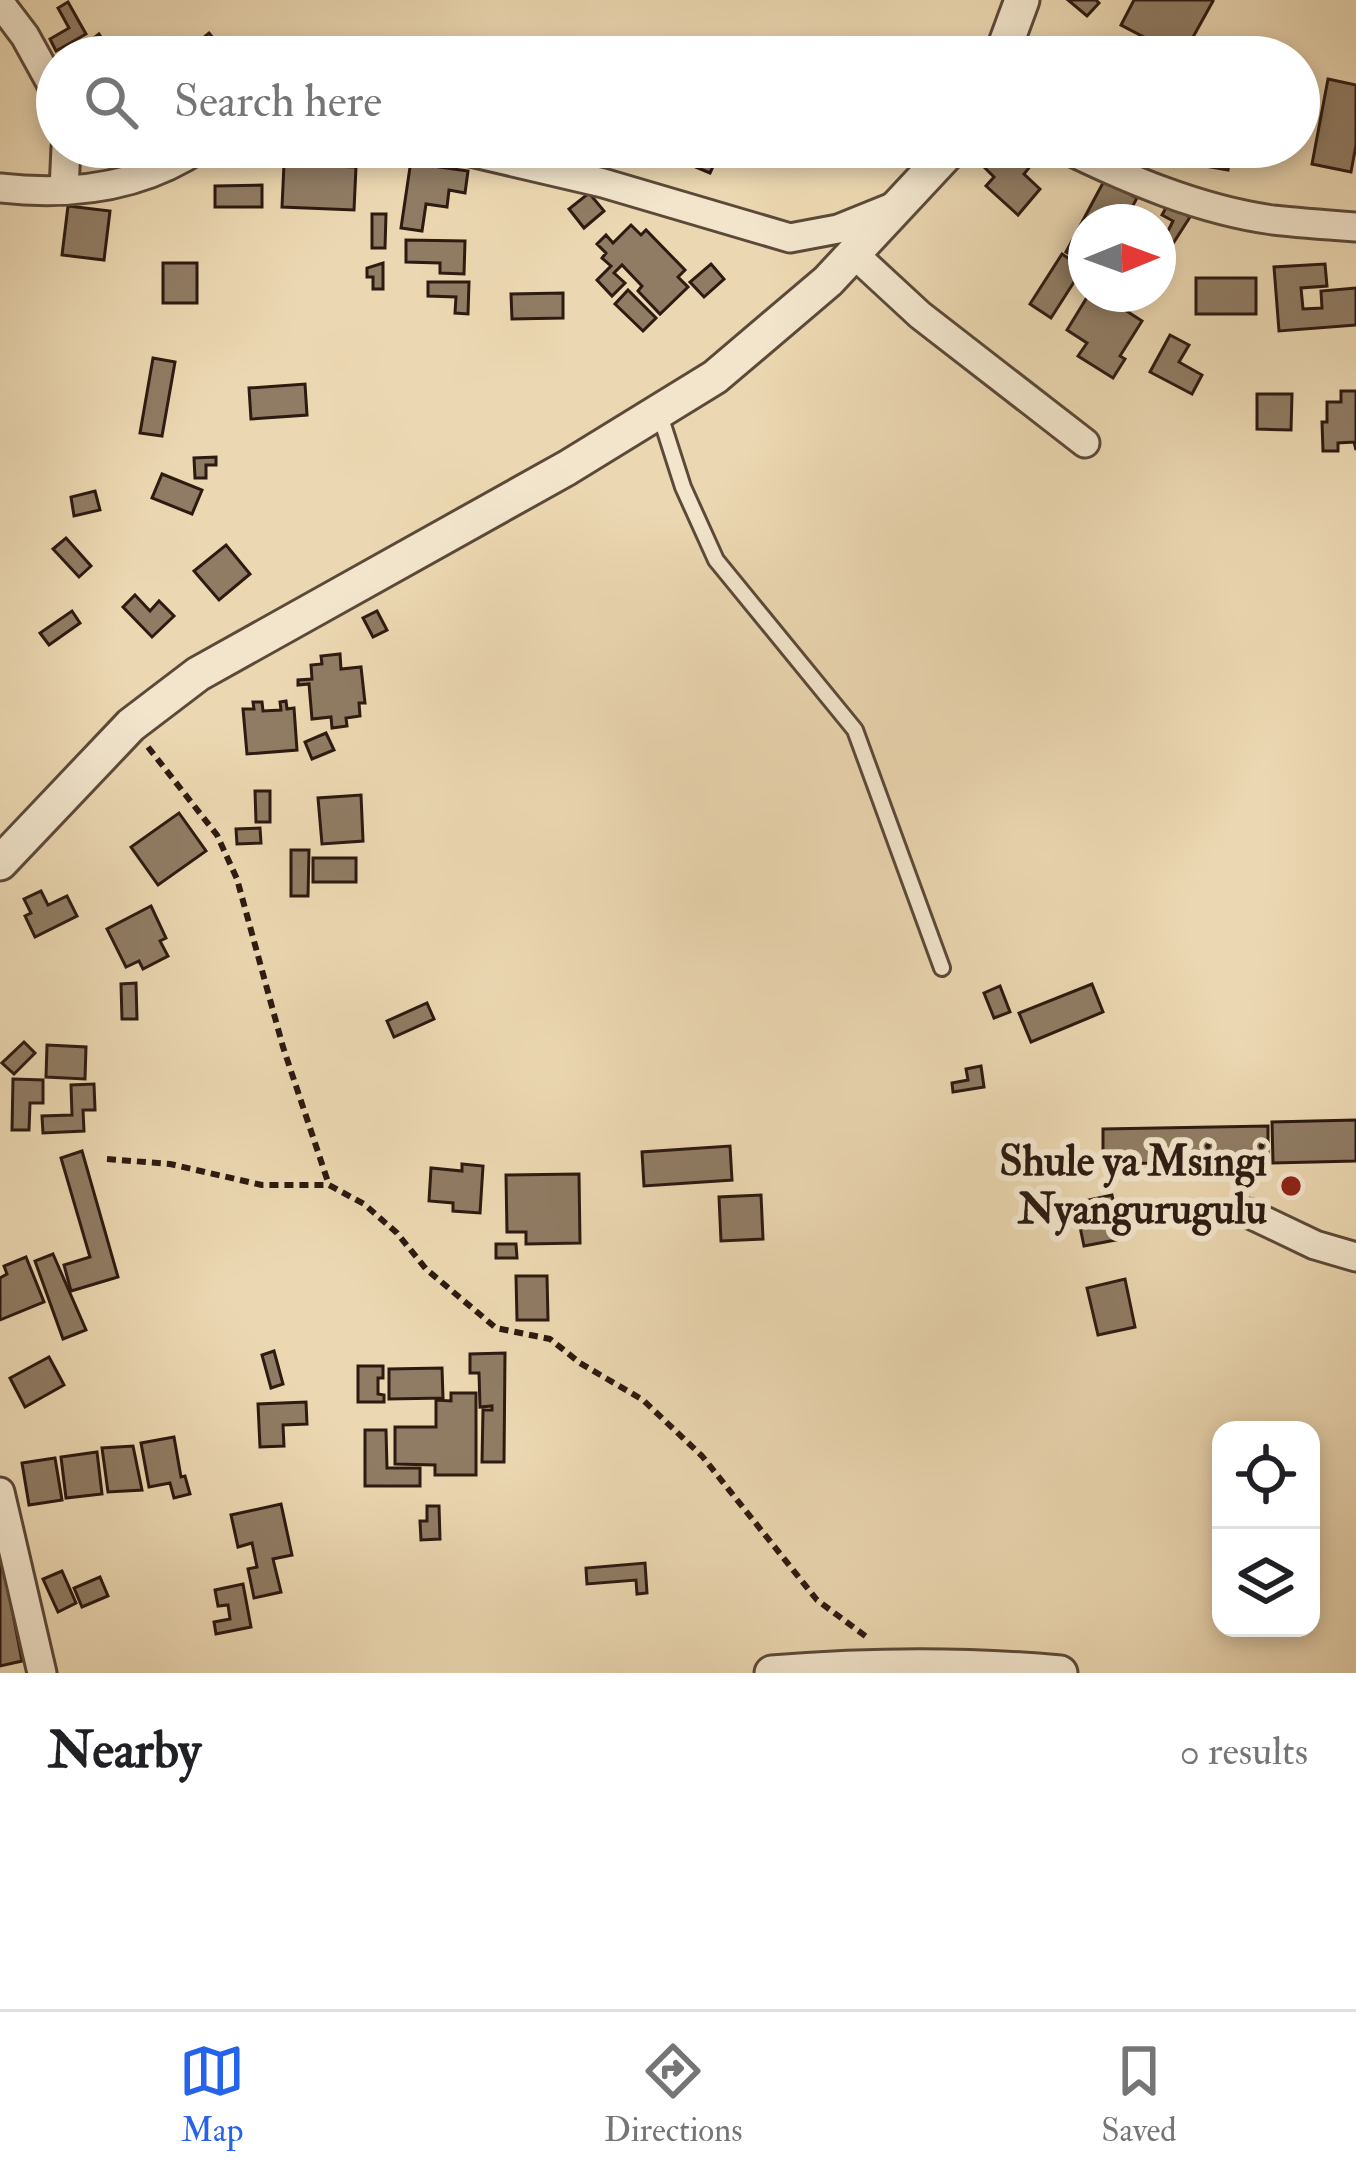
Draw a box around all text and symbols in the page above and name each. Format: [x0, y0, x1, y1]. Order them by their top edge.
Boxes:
search box [36, 36, 1320, 168]
icon: search [78, 69, 144, 135]
text: Search here [174, 74, 382, 130]
north arrow [1068, 204, 1176, 312]
place label: Shule ya Msingi Nyangurugulu [999, 1136, 1267, 1237]
marker: Shule ya Msingi Nyangurugulu [1278, 1173, 1304, 1199]
map controls [1212, 1421, 1320, 1637]
button: locate [1212, 1421, 1320, 1529]
button: layers [1212, 1529, 1320, 1637]
text: Nearby [48, 1719, 201, 1783]
text: 0 results [1180, 1727, 1308, 1776]
tab: Map [179, 2038, 245, 2151]
tab: Directions [604, 2038, 743, 2151]
tab: Saved [1101, 2038, 1177, 2151]

